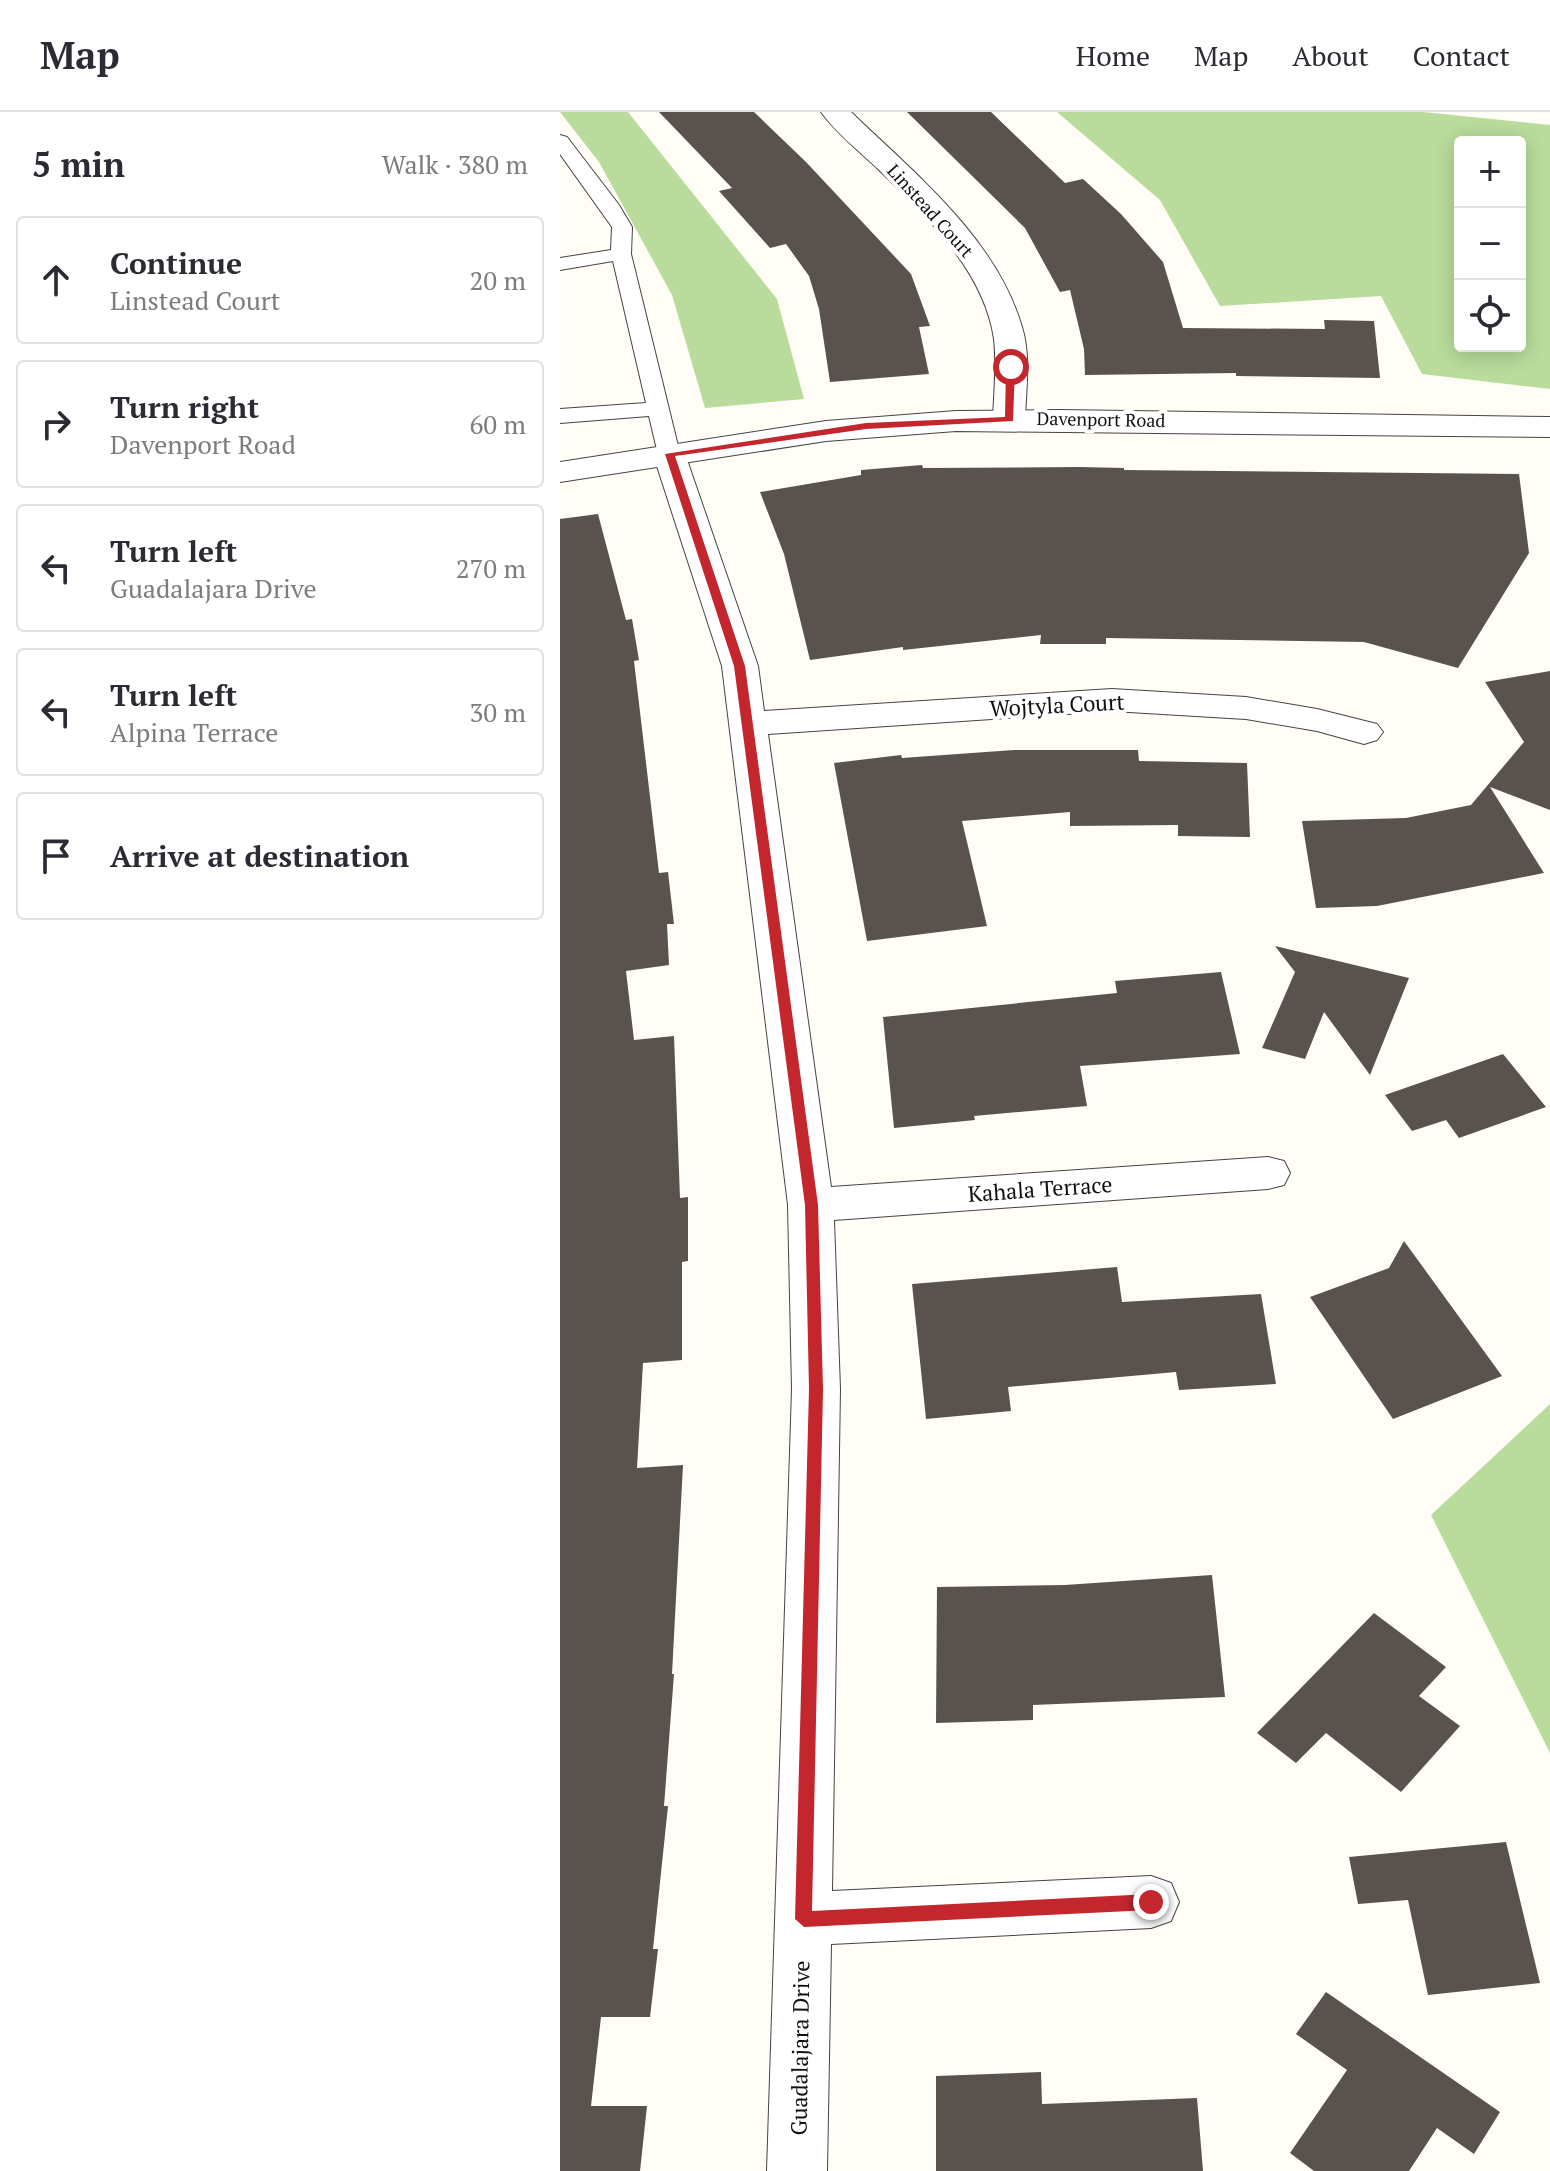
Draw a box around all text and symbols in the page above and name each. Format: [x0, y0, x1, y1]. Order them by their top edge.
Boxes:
text: Map [40, 30, 120, 80]
text: Home [1076, 37, 1150, 74]
text: Map [1194, 37, 1248, 74]
text: About [1292, 37, 1369, 74]
text: Contact [1413, 37, 1510, 74]
map controls [1454, 136, 1526, 352]
button: + [1454, 136, 1526, 208]
text: 5 min [32, 142, 125, 187]
text: Walk · 380 m [382, 147, 528, 181]
street label: Linstead Court [882, 158, 979, 262]
button: − [1454, 208, 1526, 280]
text: Continue [110, 243, 242, 283]
icon: ahead [34, 258, 78, 302]
text: 20 m [470, 263, 526, 297]
button: locate [1454, 280, 1526, 352]
text: Linstead Court [110, 283, 280, 317]
route start [993, 349, 1029, 385]
text: Turn right [110, 387, 259, 427]
icon: right [34, 402, 78, 446]
street label: Davenport Road [1036, 406, 1166, 432]
text: 60 m [470, 407, 526, 441]
text: Davenport Road [110, 427, 296, 461]
text: Turn left [110, 531, 237, 571]
icon: left [34, 546, 78, 590]
text: 270 m [456, 551, 526, 585]
text: Guadalajara Drive [110, 571, 317, 605]
text: Turn left [110, 675, 237, 715]
street label: Wojtyla Court [989, 686, 1125, 723]
icon: left [34, 690, 78, 734]
text: 30 m [470, 695, 526, 729]
text: Alpina Terrace [110, 715, 278, 749]
icon: arrive [34, 834, 78, 878]
text: Arrive at destination [110, 836, 409, 876]
street label: Kahala Terrace [967, 1169, 1113, 1208]
route end [1133, 1884, 1169, 1920]
street label: Guadalajara Drive [783, 1960, 816, 2136]

